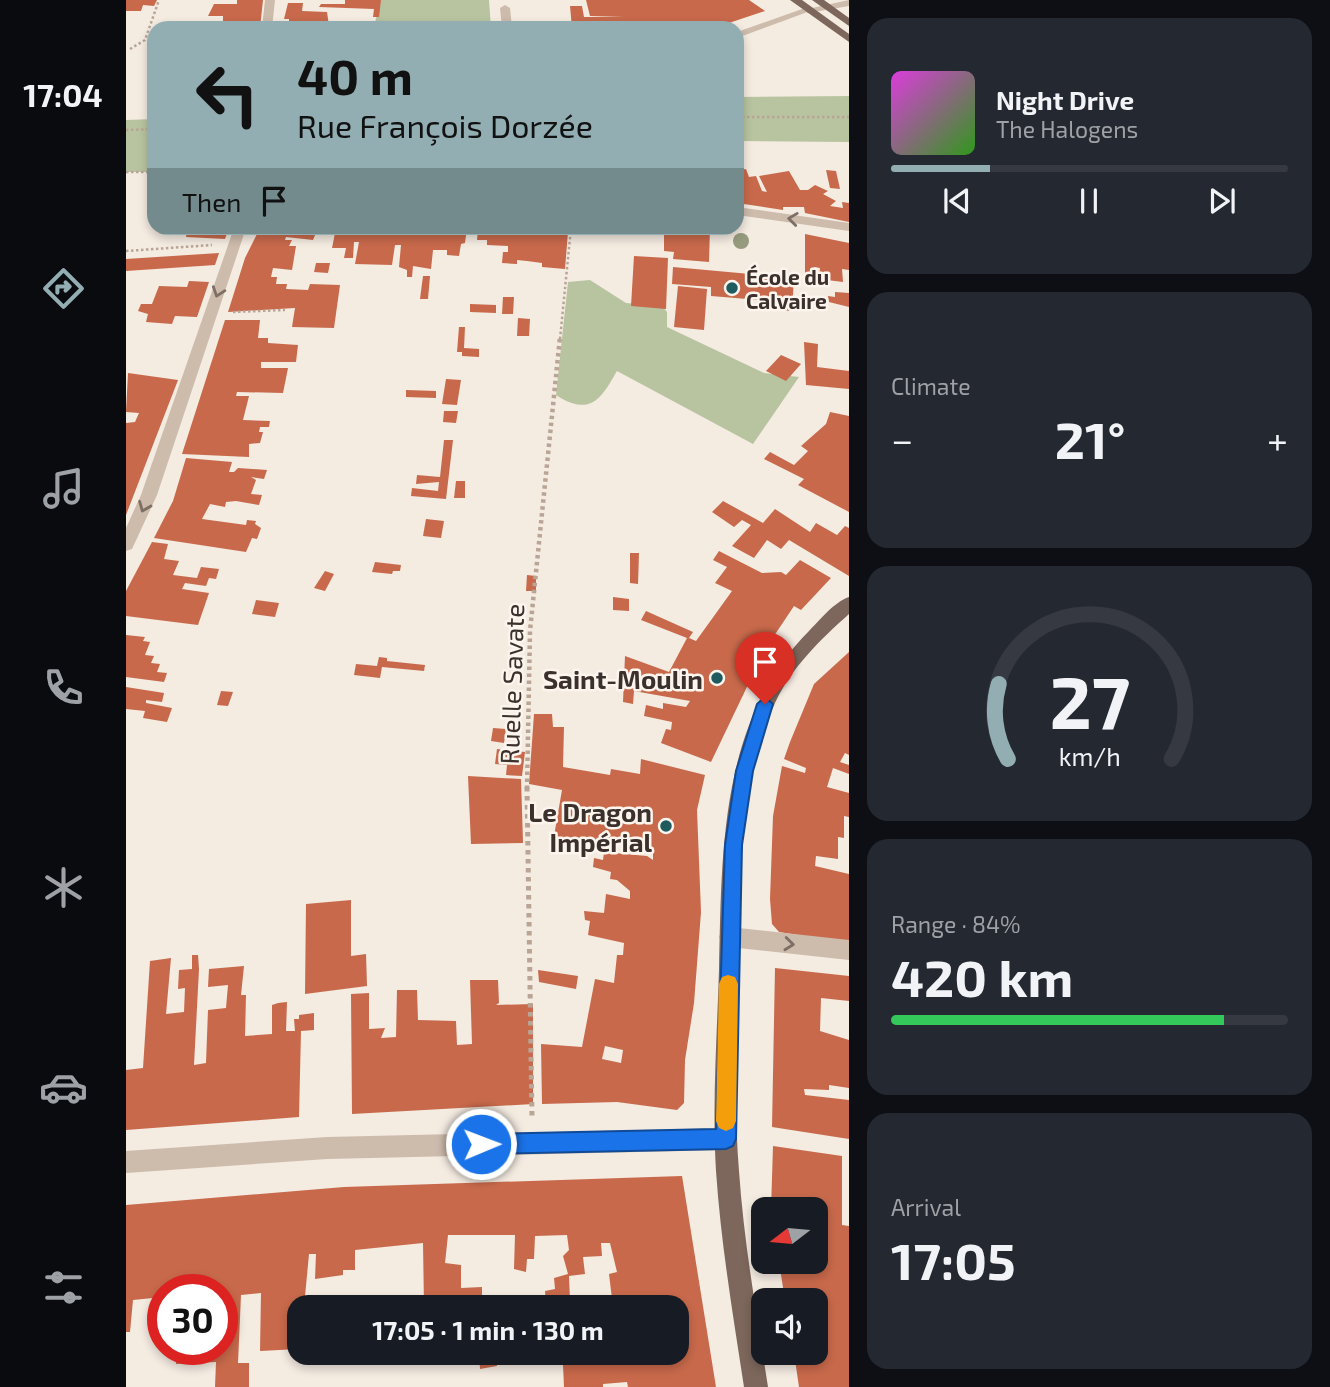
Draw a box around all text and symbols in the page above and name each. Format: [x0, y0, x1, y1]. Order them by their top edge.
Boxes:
text: 40 m [297, 46, 413, 105]
icon: left [182, 49, 273, 140]
text: 17:04 [23, 75, 103, 113]
text: Night Drive [996, 84, 1134, 115]
text: Rue François Dorzée [297, 106, 593, 144]
text: The Halogens [996, 115, 1138, 143]
icon: arrive [255, 182, 293, 220]
icon: previous [938, 182, 976, 220]
icon: pause [1070, 182, 1108, 220]
icon: next [1203, 182, 1241, 220]
text: Then [182, 186, 241, 217]
one-way arrow [787, 211, 799, 226]
icon: directions [39, 264, 88, 313]
place label: École du Calvaire [746, 264, 829, 313]
marker: École du Calvaire [724, 280, 740, 296]
one-way arrow [212, 285, 226, 298]
text: Climate [891, 372, 971, 400]
text: 21° [1055, 407, 1125, 469]
text: − [891, 416, 913, 462]
text: + [1267, 416, 1288, 462]
icon: music [39, 464, 88, 513]
one-way arrow [138, 500, 152, 512]
street label: Ruelle Savate [493, 603, 529, 765]
pin [735, 632, 795, 704]
icon: arrive [746, 643, 784, 681]
text: 27 [1049, 657, 1130, 745]
icon: phone [39, 663, 88, 712]
place label: Saint-Moulin [543, 663, 703, 694]
marker: Saint-Moulin [709, 670, 725, 686]
text: km/h [1058, 741, 1121, 771]
place label: Le Dragon Impérial [528, 796, 652, 857]
marker: Le Dragon Impérial [658, 818, 674, 834]
icon: climate [39, 863, 88, 912]
text: Range · 84% [891, 910, 1021, 938]
one-way arrow [783, 936, 795, 951]
text: 420 km [891, 945, 1073, 1007]
icon: car [39, 1063, 88, 1112]
position arrow [444, 1107, 518, 1181]
text: Arrival [891, 1193, 961, 1221]
north arrow [751, 1197, 828, 1274]
map controls [751, 1197, 828, 1365]
text: 17:05 [891, 1228, 1016, 1290]
icon: filters [39, 1263, 88, 1312]
speed limit sign: 30 [147, 1274, 238, 1365]
button: sound [751, 1288, 828, 1365]
text: 17:05 · 1 min · 130 m [372, 1314, 604, 1345]

